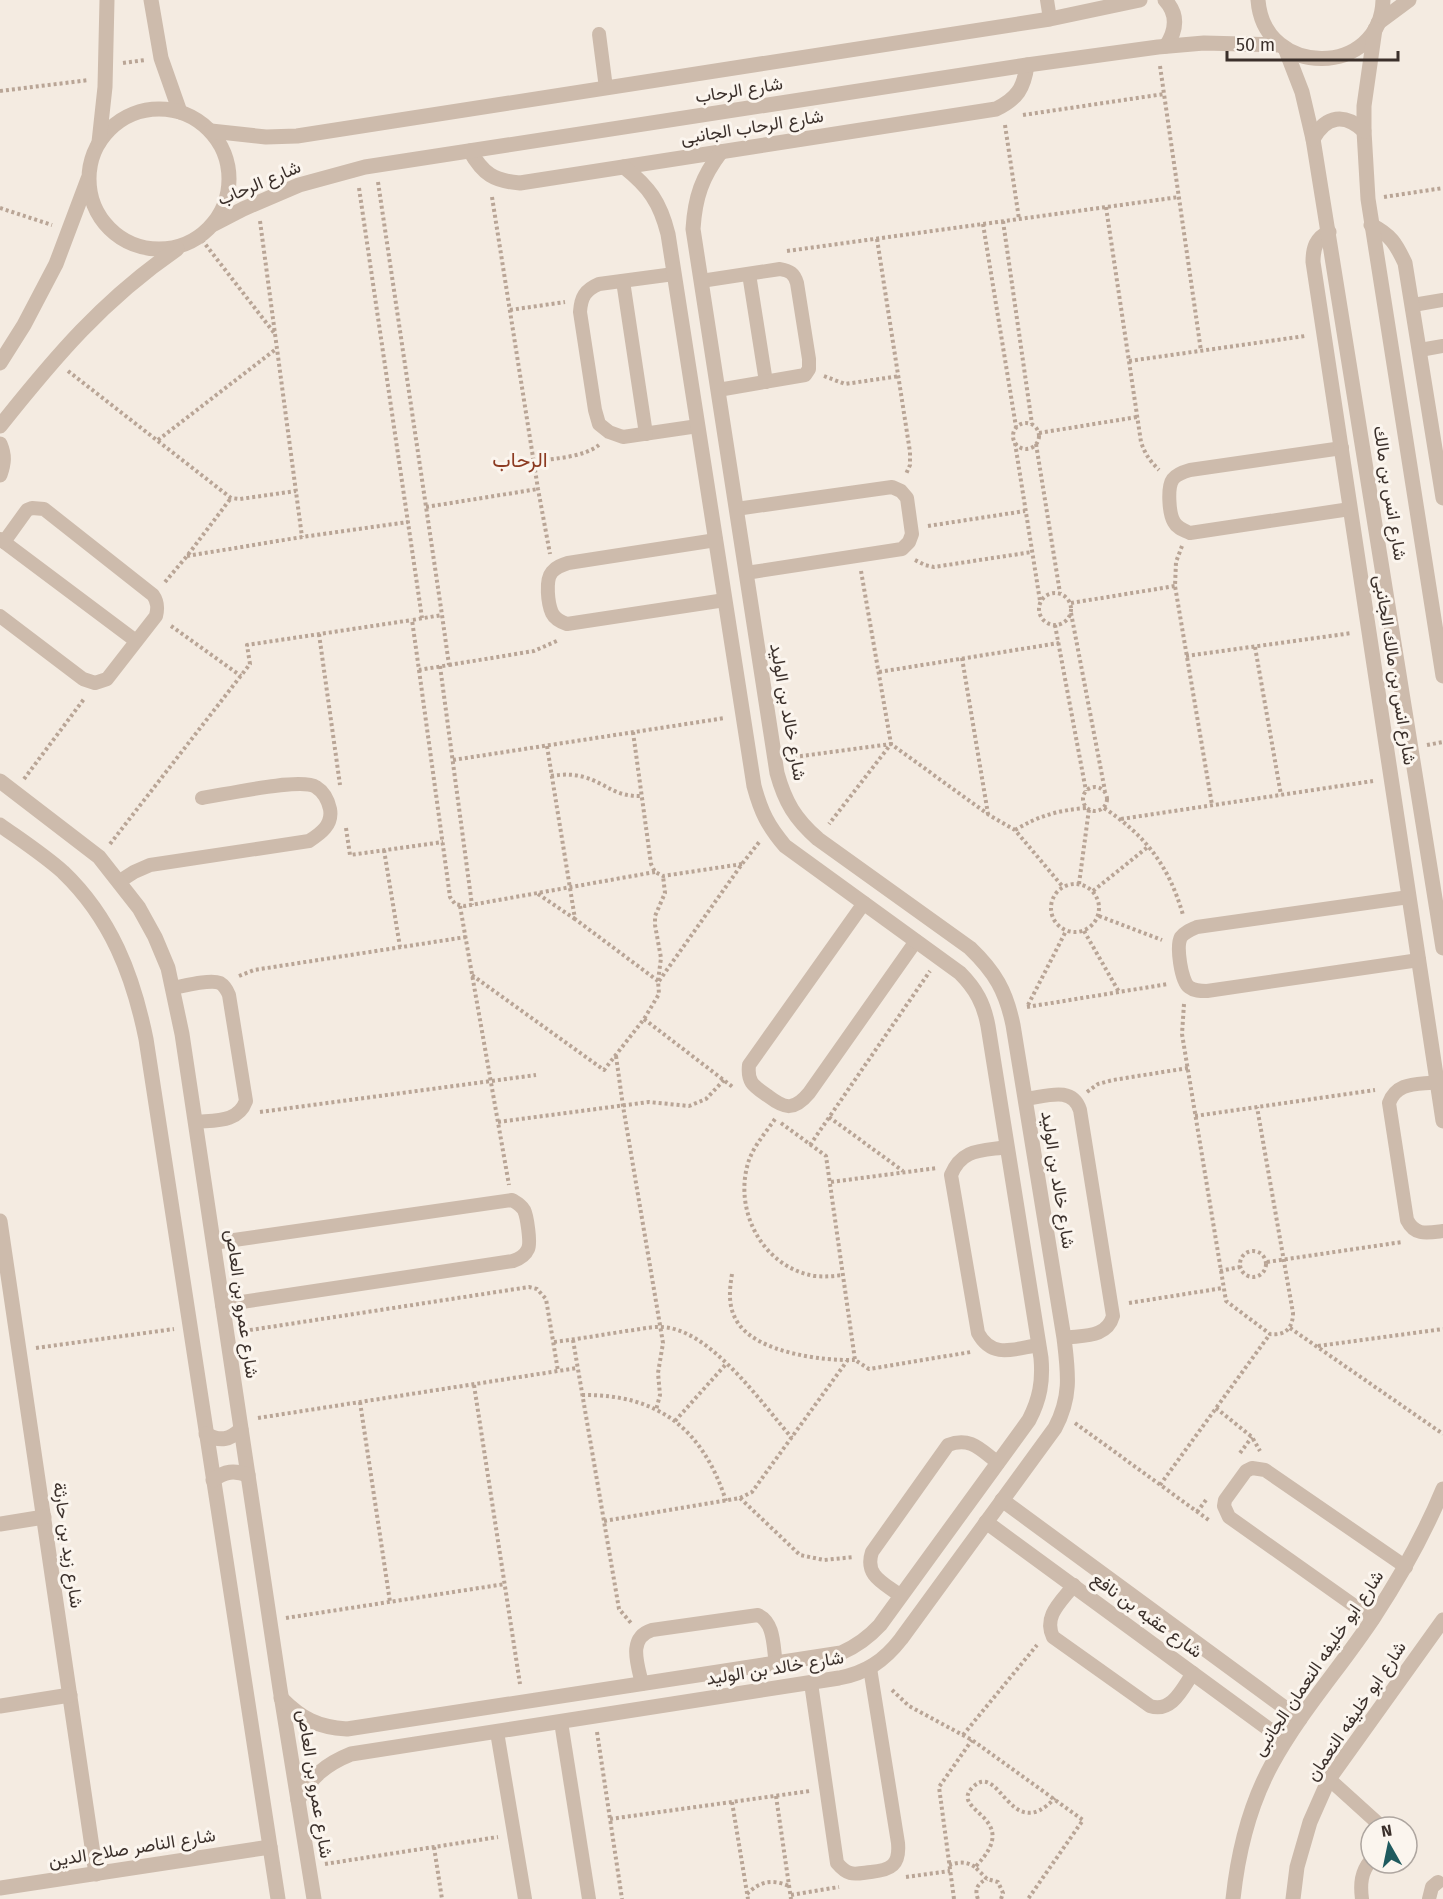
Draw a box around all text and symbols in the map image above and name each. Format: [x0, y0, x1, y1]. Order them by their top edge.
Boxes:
scale bar [1227, 24, 1398, 62]
text: 50 m [1236, 34, 1275, 56]
street label: شارع الرحاب [694, 72, 785, 109]
street label: شارع الرحاب الجانبى [679, 105, 825, 150]
street label: شارع الرحاب [214, 156, 304, 211]
street label: شارع انس بن مالك [1367, 424, 1412, 562]
district label: الرحاب [492, 447, 548, 473]
street label: شارع انس بن مالك الجانبى [1368, 573, 1421, 767]
street label: شارع خالد بن الوليد [764, 642, 811, 783]
street label: شارع خالد بن الوليد [1035, 1110, 1080, 1251]
street label: شارع عمرو بن العاص [220, 1228, 263, 1380]
street label: شارع زيد بن حارثة [47, 1481, 88, 1610]
street label: شارع ابو خليفه النعمان الجانبى [1248, 1566, 1388, 1760]
street label: شارع عقبه بن نافع [1087, 1567, 1207, 1663]
street label: شارع ابو خليفه النعمان [1301, 1637, 1411, 1785]
street label: شارع خالد بن الوليد [705, 1646, 846, 1691]
street label: شارع عمرو بن العاص [291, 1708, 338, 1860]
north arrow [1359, 1815, 1419, 1875]
text: N [1380, 1820, 1393, 1841]
street label: شارع الناصر صلاح الدين [47, 1824, 217, 1873]

